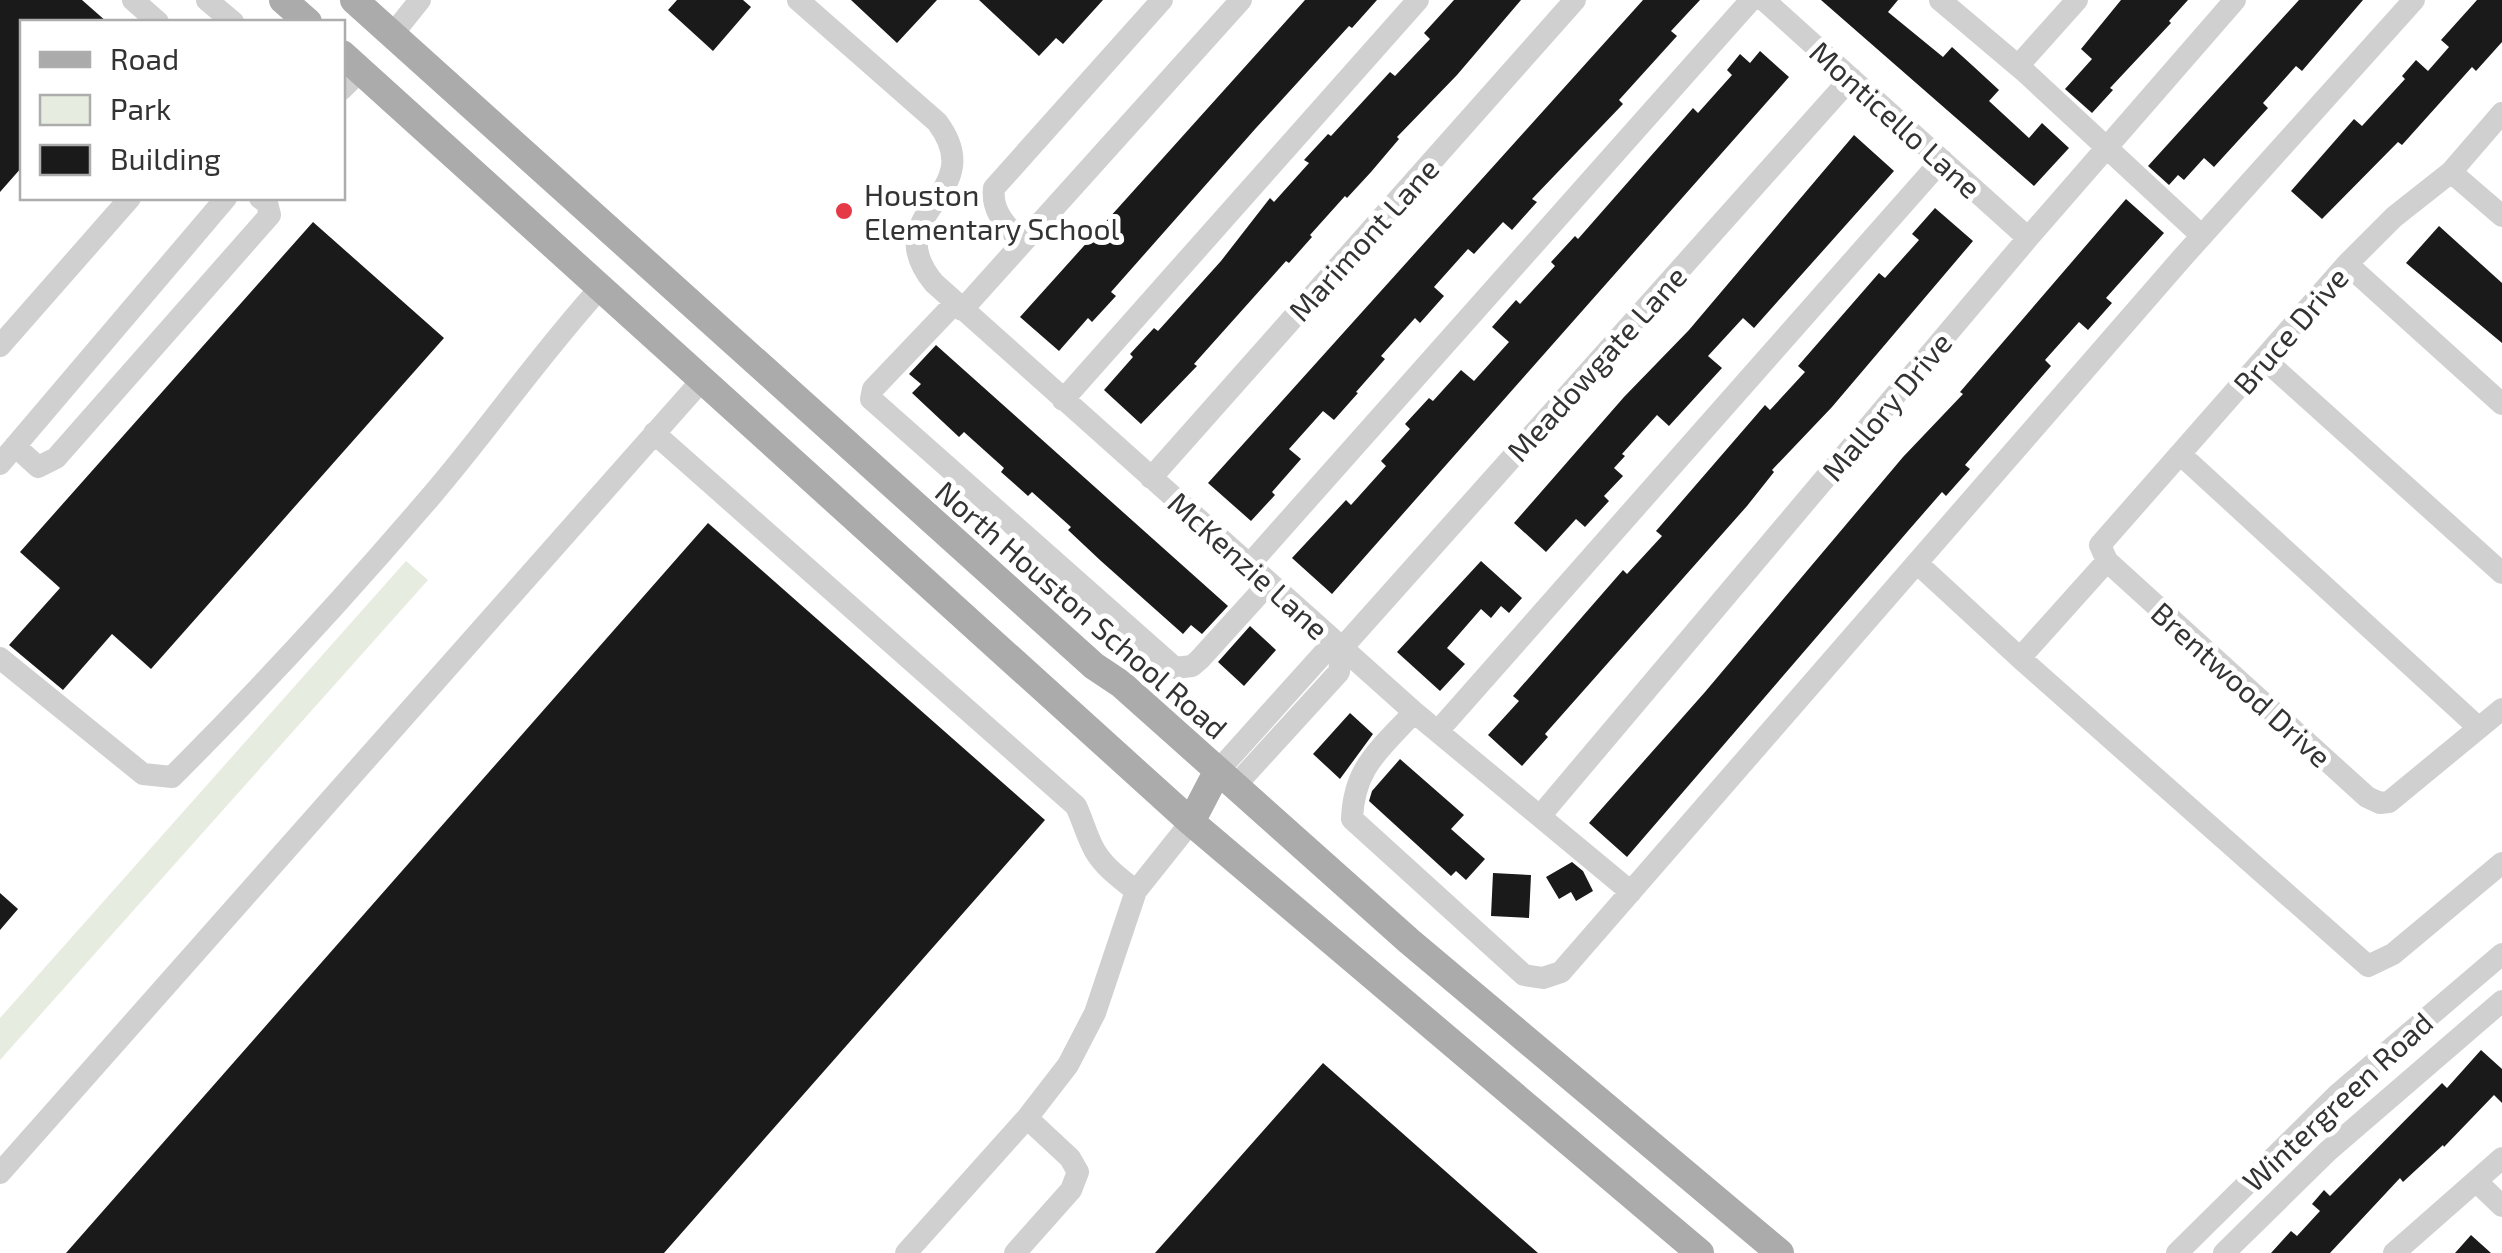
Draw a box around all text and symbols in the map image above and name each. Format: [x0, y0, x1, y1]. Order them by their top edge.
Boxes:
legend [20, 20, 345, 200]
street label: Monticello Lane [1803, 33, 1989, 205]
text: Road [110, 40, 179, 76]
text: Park [110, 90, 171, 126]
text: Building [110, 140, 221, 176]
street label: Marimont Lane [1281, 150, 1445, 328]
place label: Houston Elementary School [864, 176, 1119, 246]
marker: Houston Elementary School [833, 200, 855, 222]
street label: Meadowgate Lane [1499, 258, 1693, 468]
street label: Bruce Drive [2225, 259, 2355, 401]
street label: Mallory Drive [1813, 324, 1959, 488]
street label: North Houston School Road [929, 472, 1235, 746]
street label: McKenzie Lane [1162, 484, 1336, 646]
street label: Brentwood Drive [2145, 594, 2339, 774]
street label: Wintergreen Road [2235, 1004, 2439, 1198]

